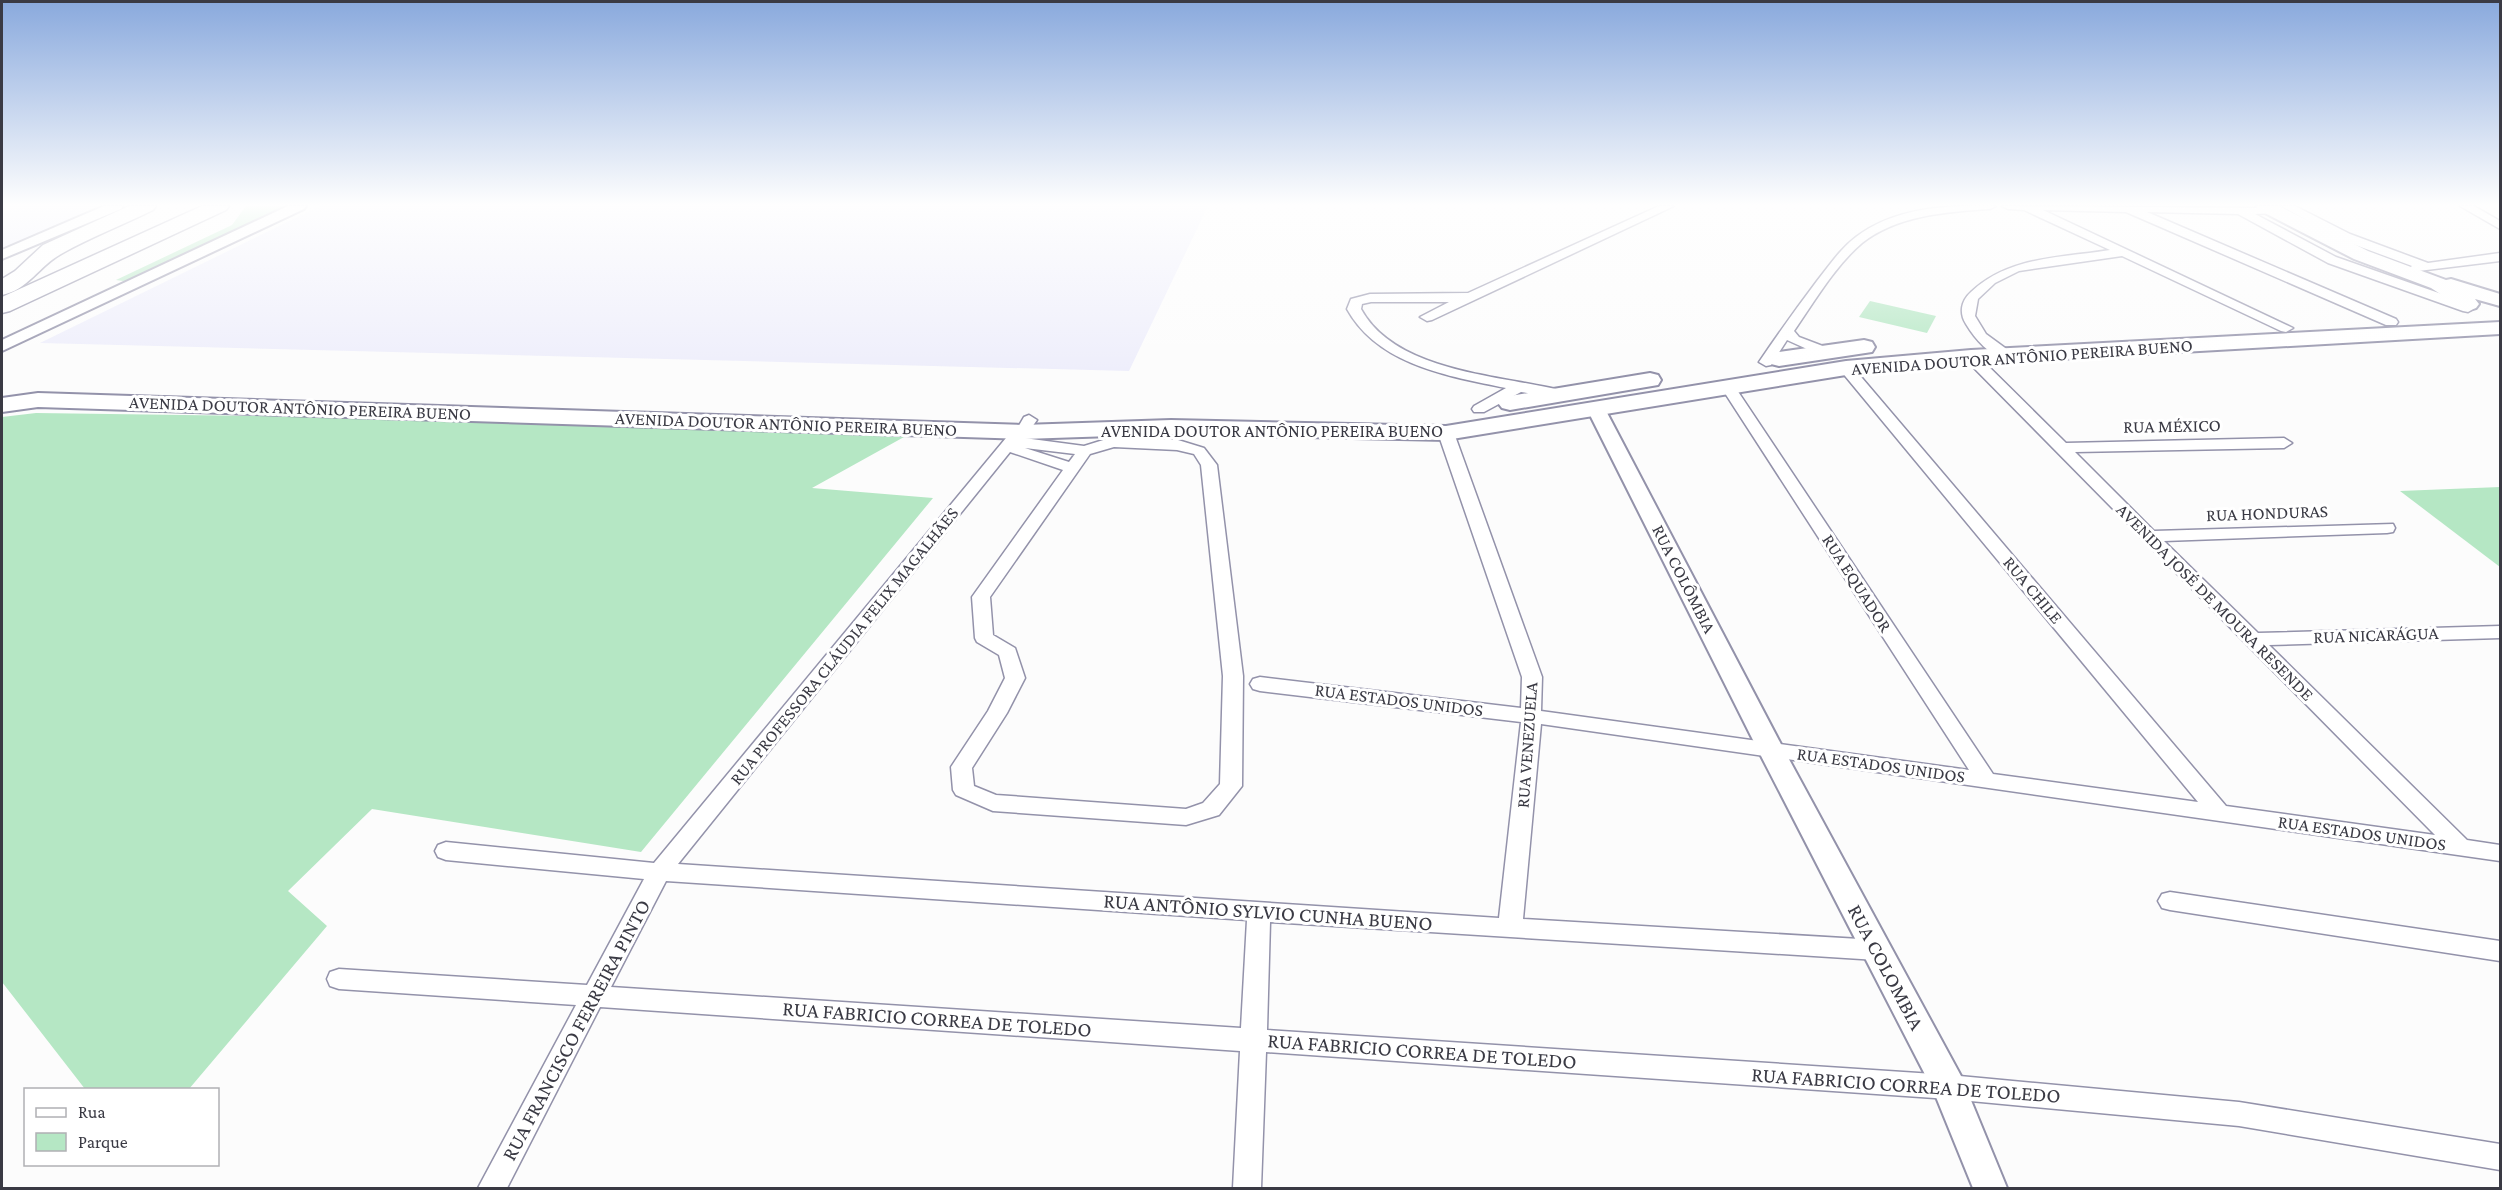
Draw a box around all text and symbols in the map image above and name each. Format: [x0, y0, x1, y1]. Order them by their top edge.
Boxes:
street label: AVENIDA DOUTOR ANTÔNIO PEREIRA BUENO [1851, 335, 2193, 379]
street label: AVENIDA DOUTOR ANTÔNIO PEREIRA BUENO [129, 392, 471, 424]
street label: AVENIDA DOUTOR ANTÔNIO PEREIRA BUENO [615, 408, 957, 440]
street label: RUA MÉXICO [2123, 415, 2221, 437]
street label: AVENIDA DOUTOR ANTÔNIO PEREIRA BUENO [1101, 421, 1443, 441]
street label: AVENIDA JOSÉ DE MOURA RESENDE [2112, 499, 2318, 705]
street label: RUA HONDURAS [2206, 501, 2328, 525]
street label: RUA PROFESSORA CLÁUDIA FELIX MAGALHÃES [726, 503, 962, 789]
street label: RUA COLÔMBIA [1648, 522, 1720, 637]
street label: RUA EQUADOR [1818, 531, 1896, 636]
street label: RUA CHILE [1999, 552, 2067, 628]
street label: RUA NICARÁGUA [2313, 623, 2440, 647]
street label: RUA ESTADOS UNIDOS [1314, 680, 1484, 720]
street label: RUA VENEZUELA [1513, 681, 1541, 809]
street label: RUA ESTADOS UNIDOS [1796, 743, 1966, 787]
street label: RUA ESTADOS UNIDOS [2277, 811, 2447, 855]
street label: RUA ANTÔNIO SYLVIO CUNHA BUENO [1103, 889, 1433, 935]
street label: RUA FRANCISCO FERREIRA PINTO [497, 895, 655, 1165]
street label: RUA COLOMBIA [1843, 900, 1929, 1034]
street label: RUA FABRICIO CORREA DE TOLEDO [782, 996, 1092, 1042]
street label: RUA FABRICIO CORREA DE TOLEDO [1267, 1028, 1577, 1074]
street label: RUA FABRICIO CORREA DE TOLEDO [1751, 1062, 2061, 1108]
legend [24, 1088, 219, 1166]
text: Rua [78, 1102, 106, 1122]
text: Parque [78, 1132, 128, 1152]

